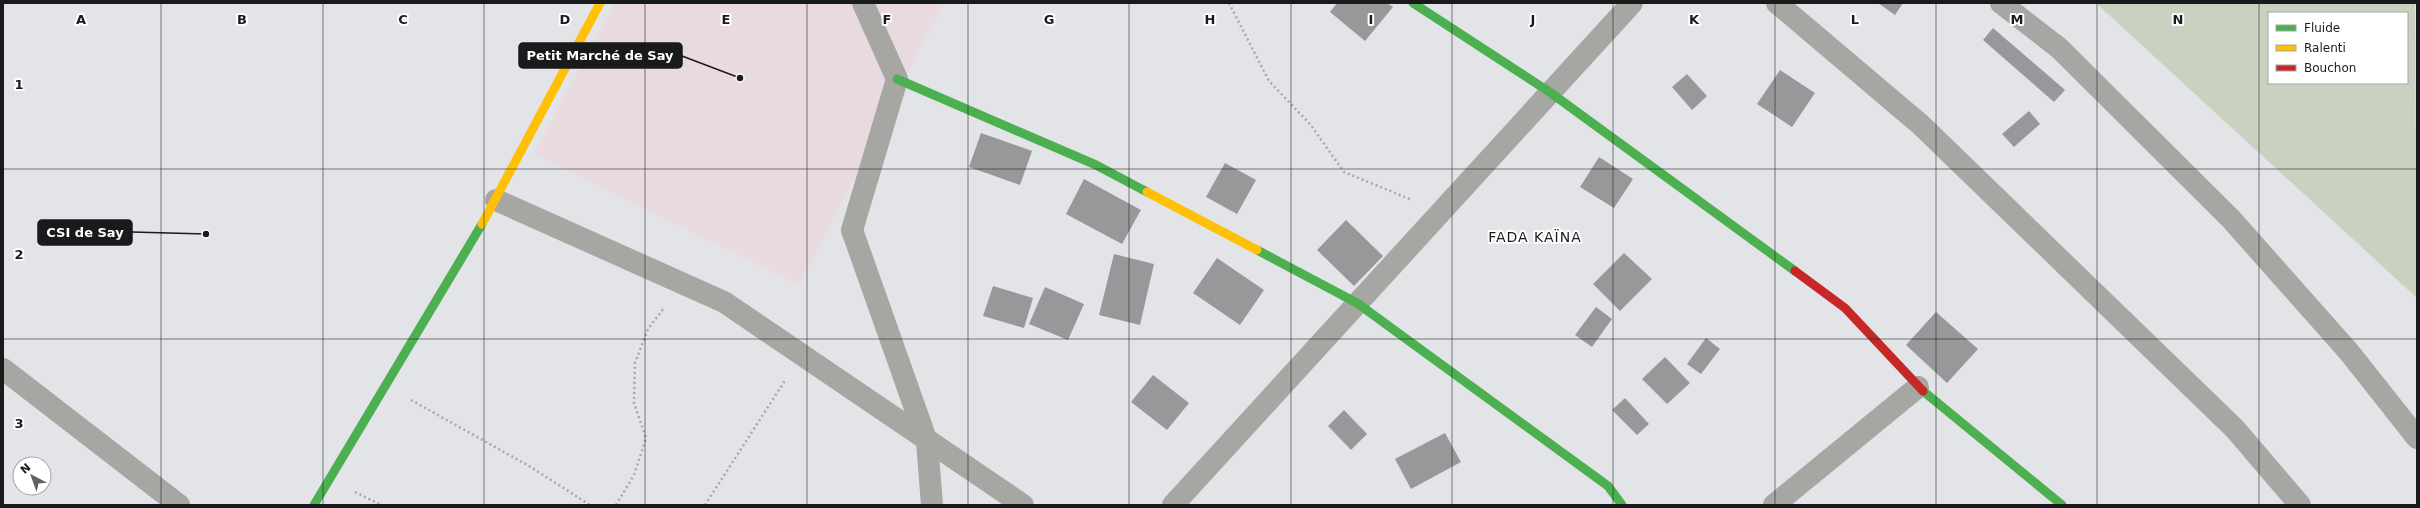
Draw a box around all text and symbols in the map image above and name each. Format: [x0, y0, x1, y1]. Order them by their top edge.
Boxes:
text: A [76, 12, 86, 27]
text: B [237, 12, 247, 27]
text: C [398, 12, 408, 27]
text: D [560, 12, 571, 27]
text: E [722, 12, 730, 27]
text: F [883, 12, 891, 27]
text: G [1044, 12, 1054, 27]
text: H [1205, 12, 1215, 27]
text: I [1369, 12, 1373, 27]
text: J [1530, 12, 1535, 27]
text: K [1689, 12, 1700, 27]
text: L [1851, 12, 1859, 27]
text: M [2011, 12, 2023, 27]
text: N [2173, 12, 2183, 27]
legend [2268, 12, 2408, 84]
text: Fluide [2304, 21, 2340, 35]
text: Ralenti [2304, 41, 2346, 55]
callout: Petit Marché de Say [519, 43, 682, 68]
text: Petit Marché de Say [526, 48, 674, 63]
text: Bouchon [2304, 61, 2356, 75]
text: 1 [14, 77, 24, 92]
callout: CSI de Say [38, 220, 132, 245]
text: CSI de Say [46, 225, 124, 240]
district label: FADA KAÏNA [1488, 228, 1582, 245]
text: 2 [14, 247, 24, 262]
text: 3 [14, 416, 24, 431]
north arrow [12, 456, 52, 496]
text: N [18, 461, 34, 477]

